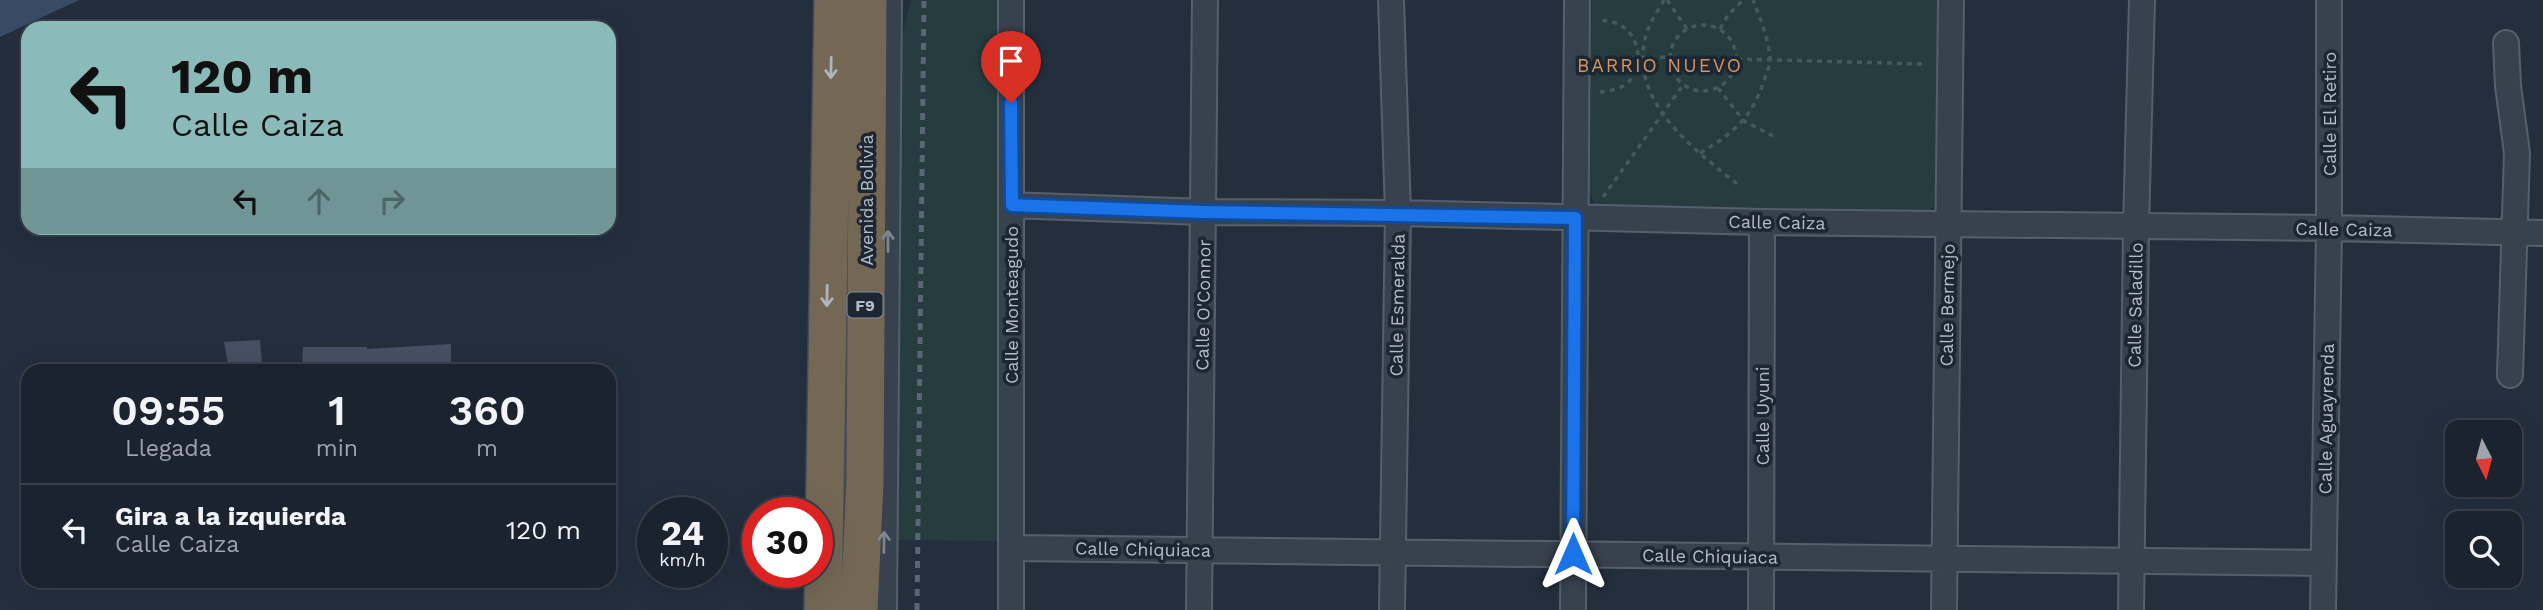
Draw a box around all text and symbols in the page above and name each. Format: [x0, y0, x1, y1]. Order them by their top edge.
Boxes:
pin [981, 31, 1041, 103]
icon: arrive [992, 42, 1030, 80]
text: 120 m [171, 47, 313, 105]
icon: left [56, 49, 147, 140]
street label: Calle El Retiro [2319, 52, 2340, 176]
district label: BARRIO NUEVO [1577, 54, 1743, 77]
one-way arrow [825, 56, 838, 79]
text: Calle Caiza [171, 106, 344, 144]
street label: Avenida Bolivia [856, 134, 877, 266]
icon: left [227, 182, 265, 220]
icon: ahead [300, 182, 338, 220]
icon: right [373, 182, 411, 220]
street label: Calle Caiza [1728, 211, 1826, 233]
street label: Calle Caiza [2295, 218, 2393, 240]
street label: Calle Monteagudo [1001, 226, 1022, 384]
one-way arrow [881, 230, 895, 253]
street label: Calle Esmeralda [1385, 233, 1409, 377]
street label: Calle O'Connor [1191, 239, 1215, 371]
street label: Calle Saladillo [2123, 242, 2147, 368]
street label: Calle Bermejo [1935, 243, 1959, 367]
one-way arrow [821, 284, 834, 307]
road number: F9 [848, 292, 882, 318]
street label: Calle Aguayrenda [2314, 343, 2338, 495]
street label: Calle Uyuni [1752, 366, 1773, 466]
text: 09:55 [111, 386, 225, 435]
text: 1 [328, 386, 346, 435]
text: 360 [448, 386, 526, 435]
north arrow [2445, 420, 2522, 497]
map controls [2445, 420, 2522, 588]
text: Llegada [125, 435, 212, 462]
text: min [316, 435, 358, 462]
text: m [476, 435, 498, 462]
speed limit sign: 30 [742, 497, 833, 588]
text: Gira a la izquierda [115, 501, 346, 531]
icon: left [56, 511, 94, 549]
button: search [2445, 511, 2522, 588]
text: 24 [661, 512, 704, 554]
text: 120 m [506, 515, 581, 545]
position arrow [1536, 517, 1610, 591]
text: Calle Caiza [115, 531, 239, 558]
one-way arrow [878, 531, 891, 554]
street label: Calle Chiquiaca [1075, 537, 1211, 561]
street label: Calle Chiquiaca [1642, 544, 1778, 568]
text: km/h [659, 549, 706, 570]

